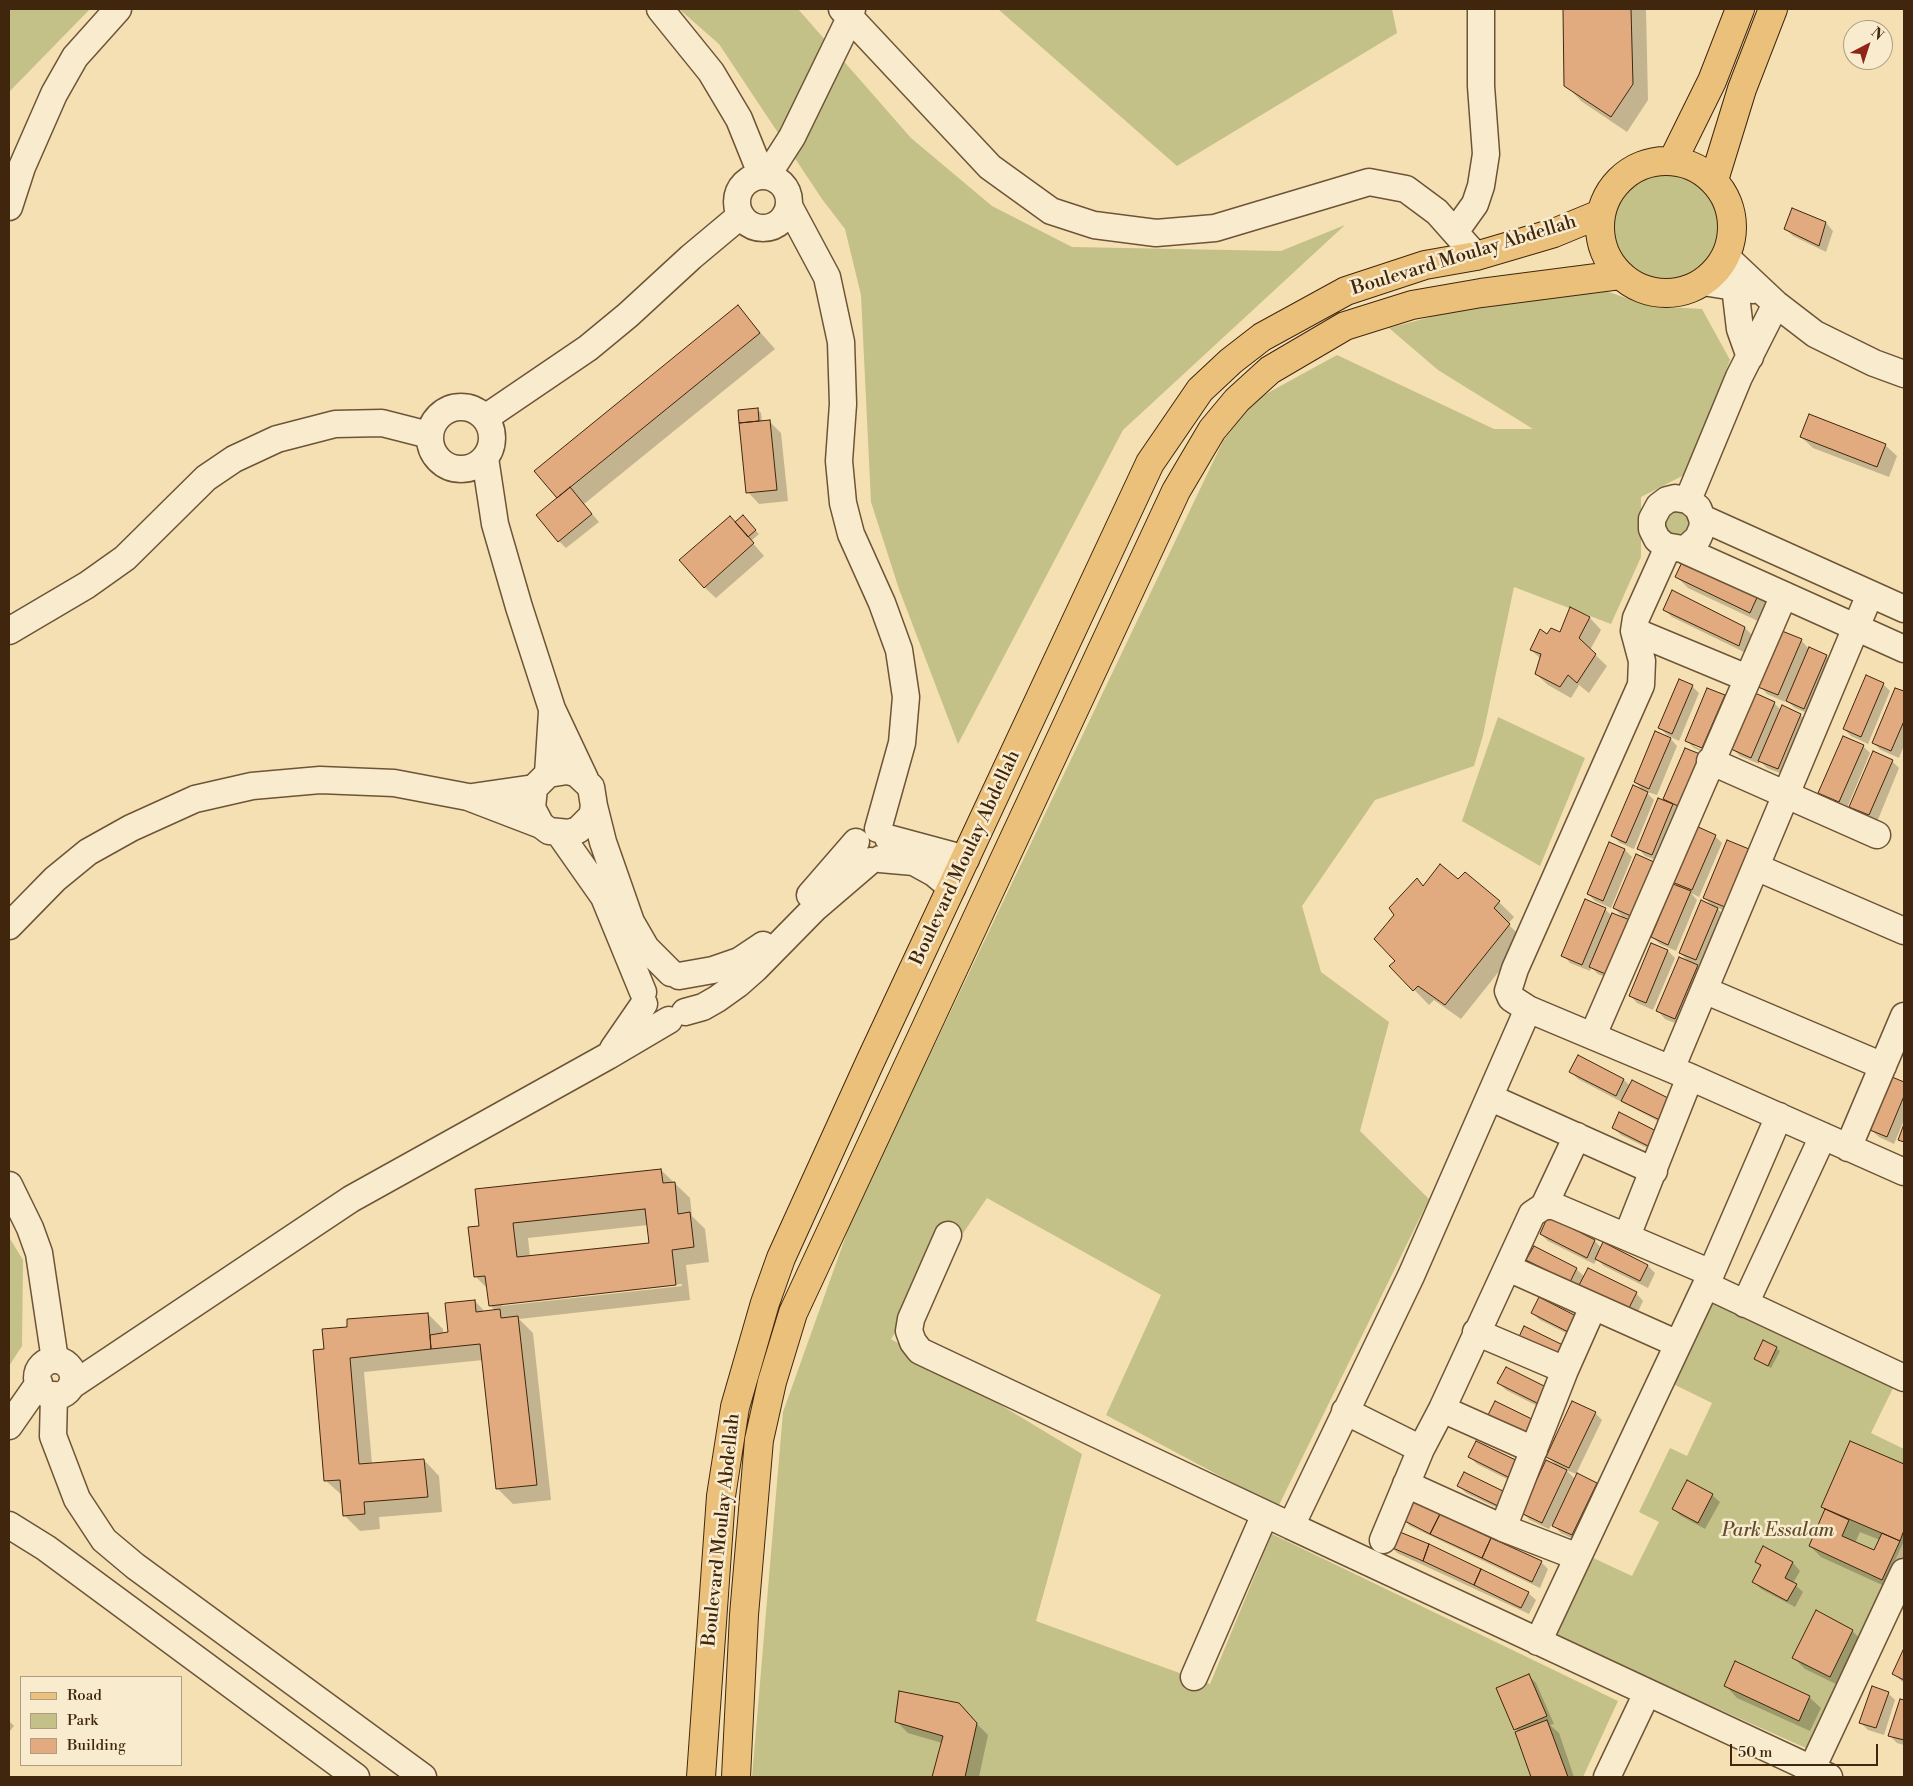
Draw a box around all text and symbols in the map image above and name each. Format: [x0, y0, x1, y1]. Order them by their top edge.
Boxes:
north arrow [1843, 20, 1893, 70]
text: N [1867, 24, 1887, 45]
street label: Boulevard Moulay Abdellah [1349, 211, 1579, 301]
street label: Boulevard Moulay Abdellah [906, 747, 1026, 969]
street label: Boulevard Moulay Abdellah [698, 1412, 746, 1648]
park label: Park Essalam [1722, 1520, 1834, 1542]
legend [20, 1676, 182, 1766]
text: Road [67, 1686, 102, 1705]
text: Park [67, 1711, 98, 1730]
scale bar [1733, 1734, 1880, 1766]
text: Building [67, 1736, 126, 1755]
text: 50 m [1738, 1743, 1772, 1762]

